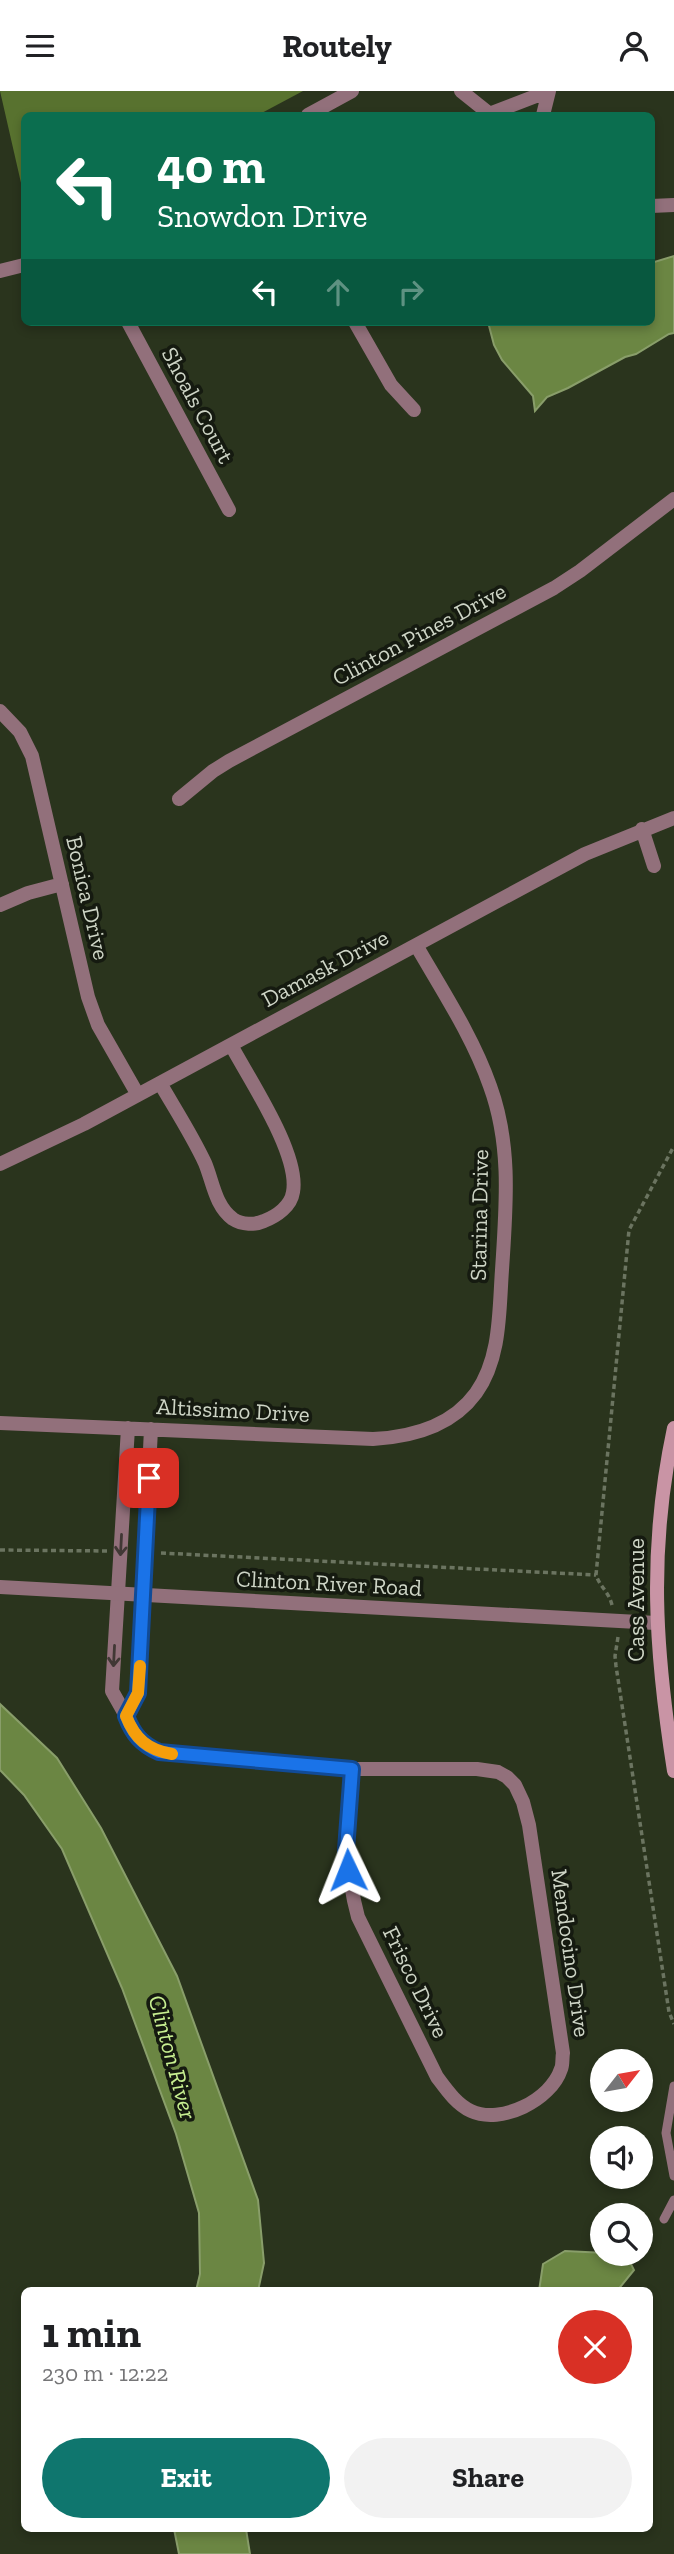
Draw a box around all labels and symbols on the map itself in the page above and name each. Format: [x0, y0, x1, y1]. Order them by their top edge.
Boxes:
street label: Shoals Court [156, 342, 240, 468]
street label: Clinton Pines Drive [327, 576, 511, 692]
street label: Bonica Drive [60, 833, 116, 963]
street label: Damask Drive [257, 923, 393, 1013]
street label: Starina Drive [464, 1149, 494, 1281]
street label: Altissimo Drive [156, 1392, 310, 1428]
pin [119, 1448, 179, 1508]
one-way arrow [114, 1533, 127, 1555]
street label: Cass Avenue [622, 1538, 650, 1662]
street label: Clinton River Road [236, 1564, 423, 1602]
one-way arrow [108, 1645, 121, 1668]
position arrow [311, 1833, 385, 1907]
street label: Mendocino Drive [545, 1867, 597, 2039]
street label: Frisco Drive [377, 1922, 455, 2042]
water label: Clinton River [143, 1992, 204, 2123]
north arrow [590, 2049, 653, 2112]

